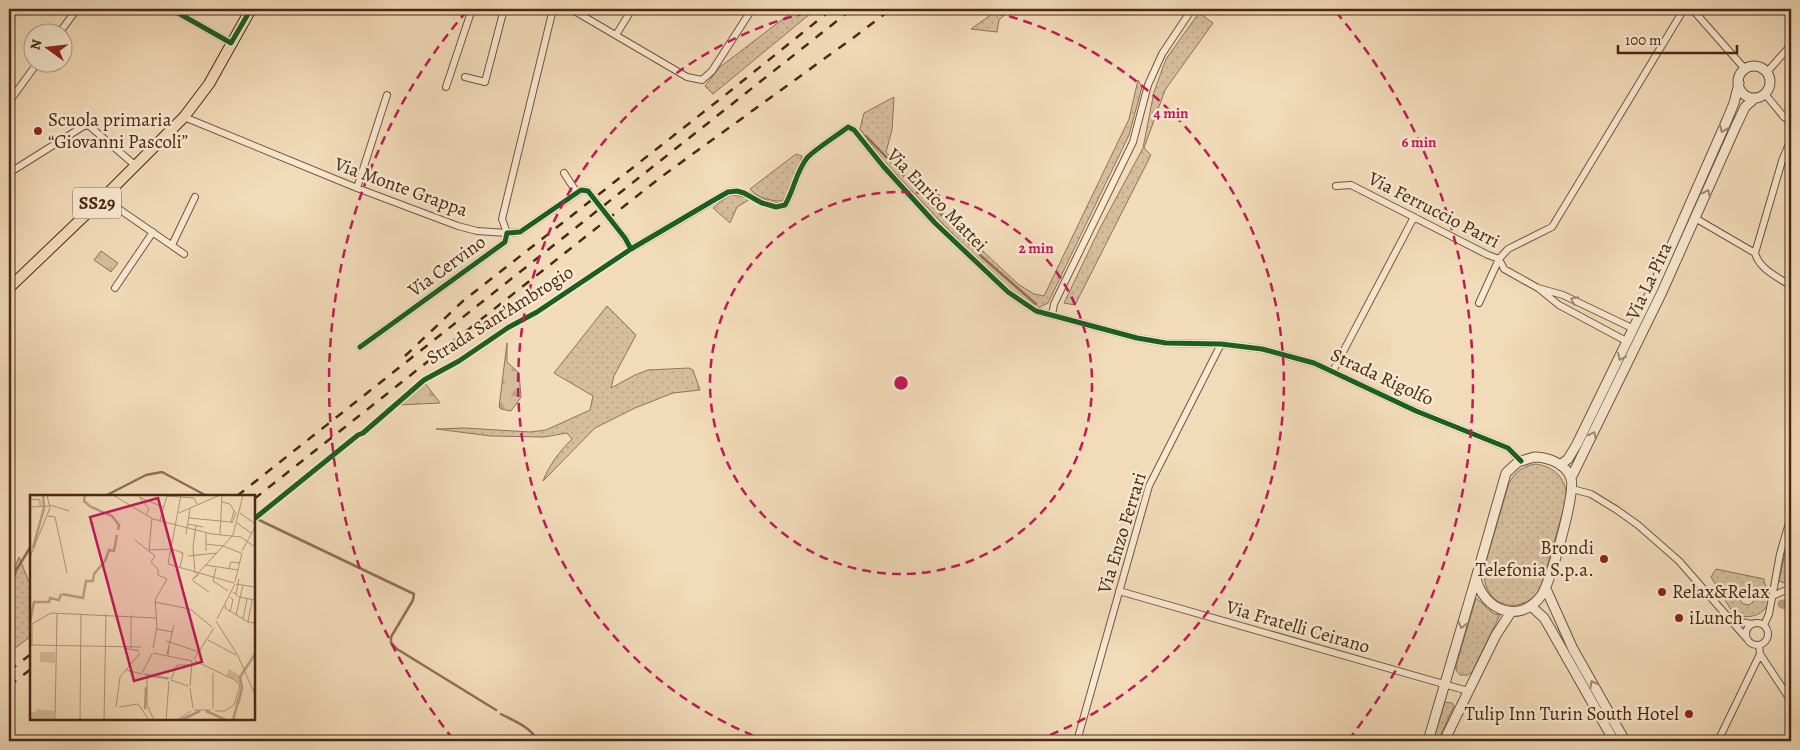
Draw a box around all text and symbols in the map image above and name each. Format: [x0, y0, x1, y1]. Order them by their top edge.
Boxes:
north arrow [22, 22, 72, 72]
scale bar [1618, 22, 1736, 54]
text: 100 m [1625, 30, 1662, 50]
text: N [25, 37, 46, 52]
text: 4 min [1153, 103, 1189, 123]
place label: Scuola primaria “Giovanni Pascoli” [48, 107, 188, 155]
one-way arrow [1719, 124, 1730, 133]
marker: Scuola primaria “Giovanni Pascoli” [32, 125, 44, 137]
text: 6 min [1402, 132, 1437, 152]
street label: Via Enrico Mattei [880, 142, 993, 257]
street label: Via Monte Grappa [330, 150, 471, 223]
street label: Via Ferruccio Parri [1363, 165, 1504, 254]
road number: SS29 [73, 188, 121, 218]
one-way arrow [1700, 189, 1711, 198]
street label: Via Cervino [402, 229, 491, 304]
text: 2 min [1018, 238, 1054, 258]
street label: Via La Pira [1619, 238, 1678, 325]
street label: Strada Sant'Ambrogio [422, 259, 578, 371]
one-way arrow [1570, 296, 1579, 306]
street label: Strada Rigolfo [1326, 342, 1438, 412]
one-way arrow [1616, 352, 1627, 361]
centre of rings [892, 374, 910, 392]
one-way arrow [1587, 431, 1597, 440]
street label: Via Enzo Ferrari [1091, 469, 1153, 598]
inset map [30, 495, 255, 720]
place label: Brondi Telefonia S.p.a. [1475, 535, 1594, 583]
marker: Brondi Telefonia S.p.a. [1598, 553, 1610, 565]
place label: Relax&Relax [1672, 579, 1769, 605]
marker: Relax&Relax [1656, 586, 1668, 598]
street label: Via Fratelli Ceirano [1222, 594, 1373, 660]
place label: iLunch [1689, 605, 1743, 631]
marker: iLunch [1673, 612, 1685, 624]
one-way arrow [1457, 620, 1467, 628]
one-way arrow [1589, 680, 1599, 689]
place label: Tulip Inn Turin South Hotel [1465, 701, 1679, 727]
marker: Tulip Inn Turin South Hotel [1683, 708, 1695, 720]

